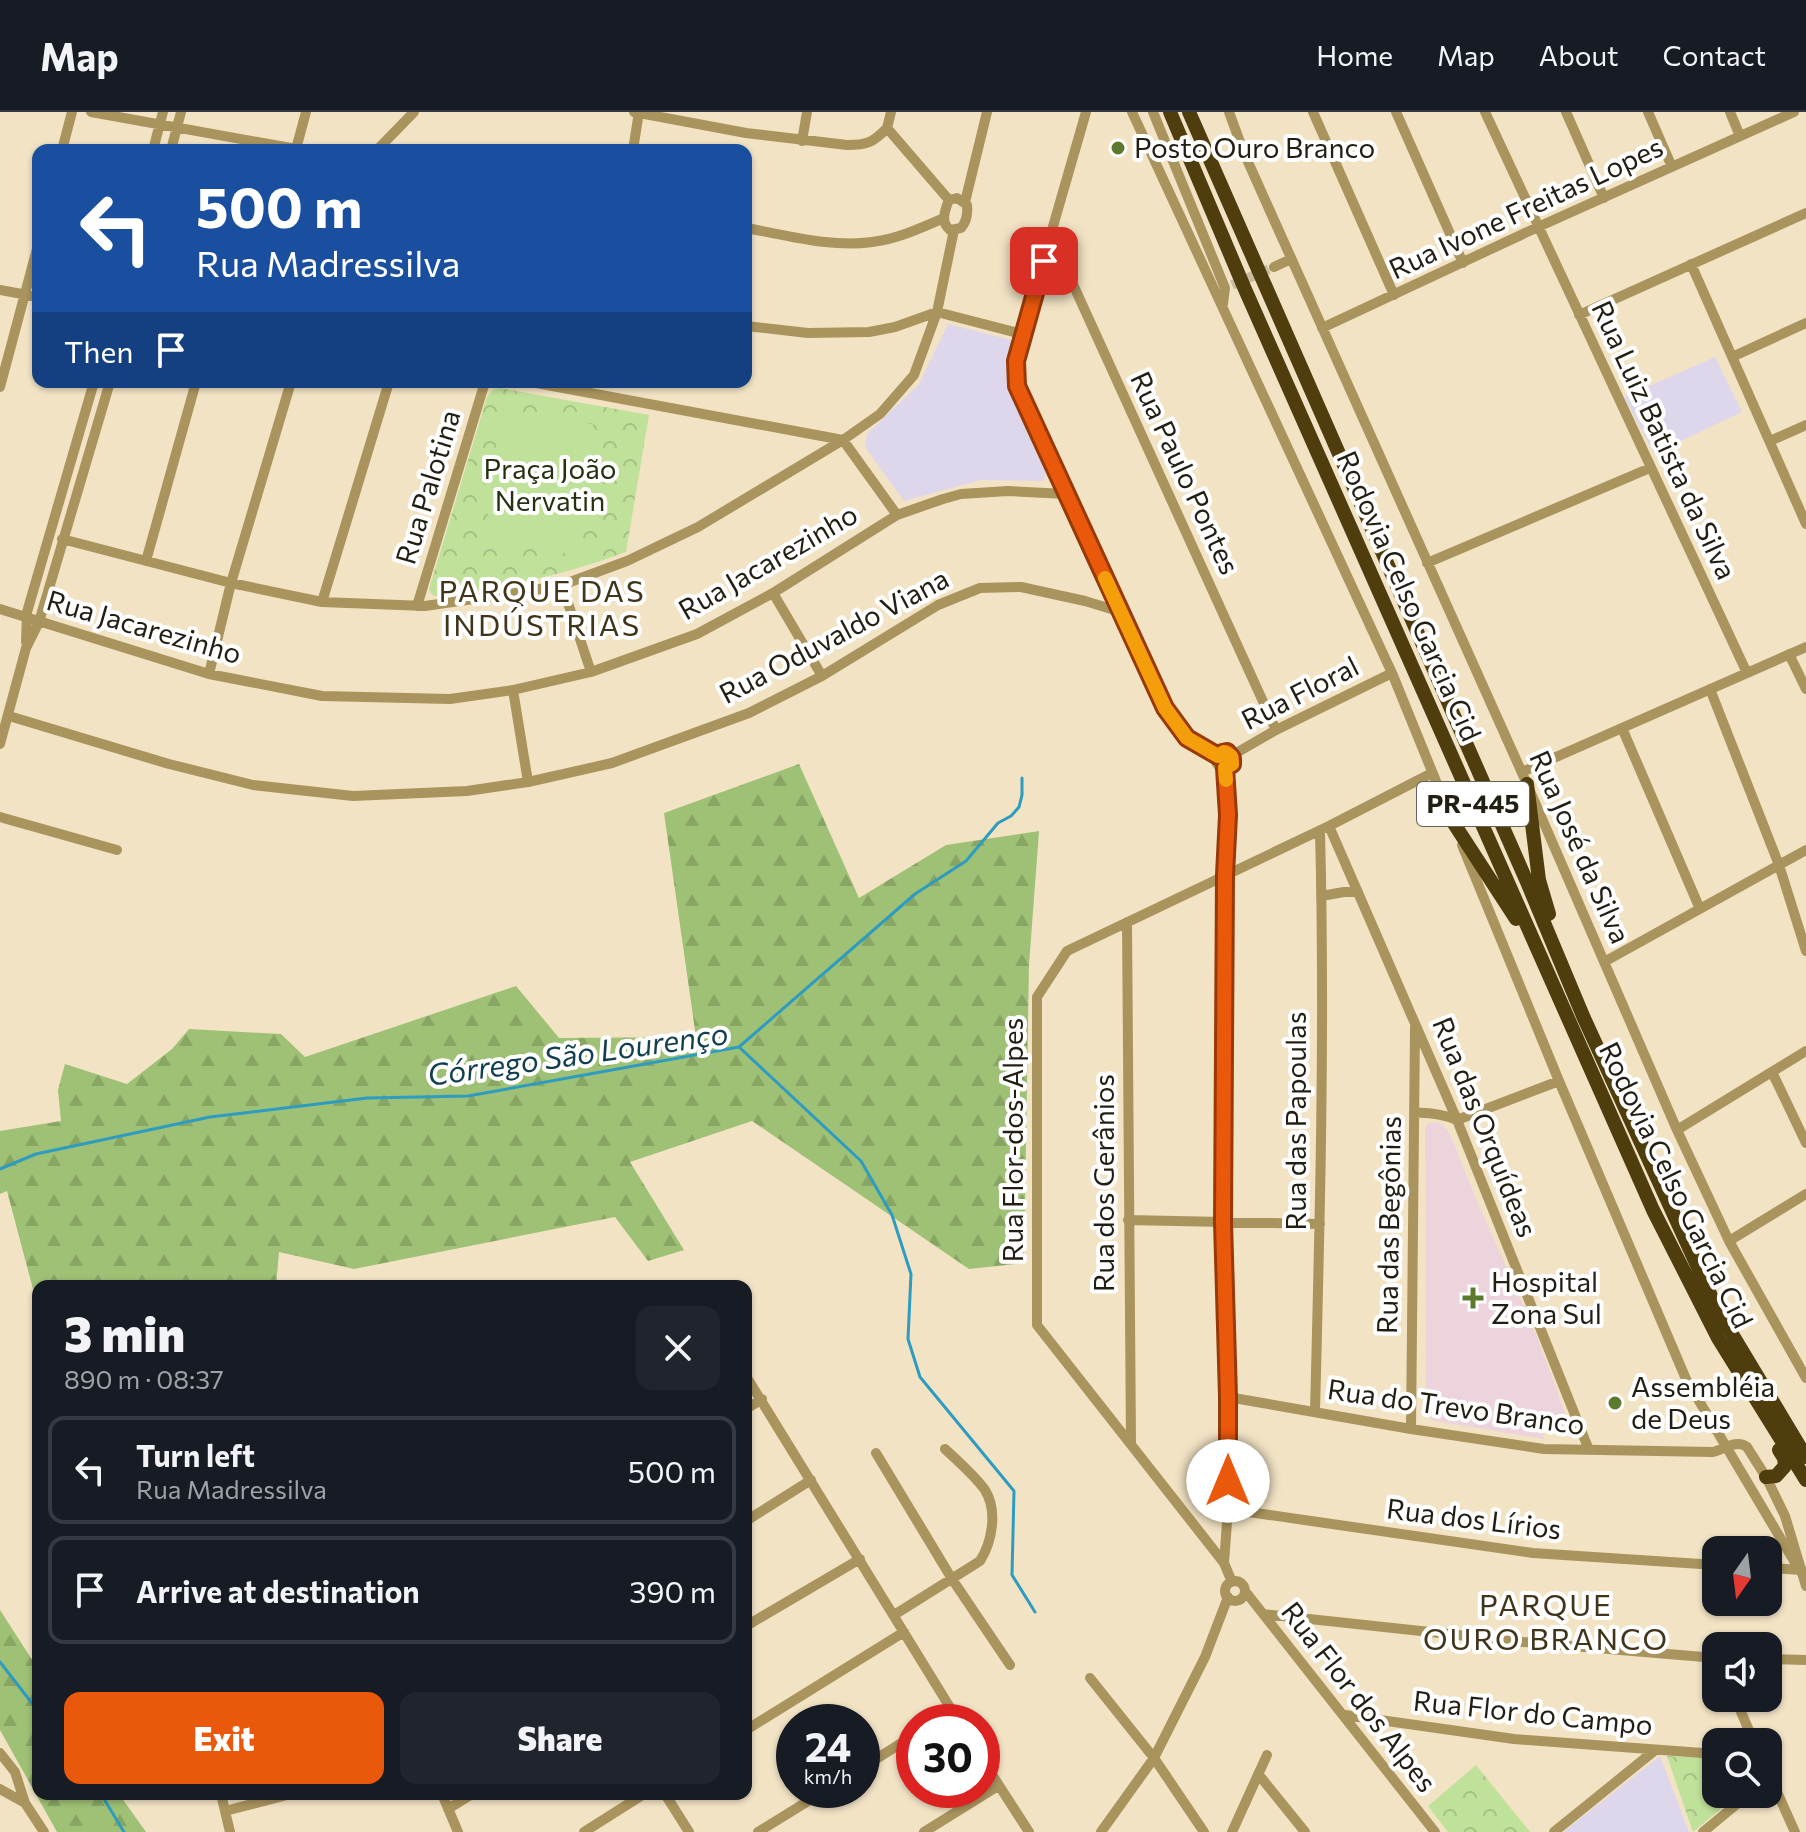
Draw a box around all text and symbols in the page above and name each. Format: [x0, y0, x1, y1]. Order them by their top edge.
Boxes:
text: Map [40, 32, 119, 79]
text: Home [1316, 38, 1393, 72]
text: Map [1437, 38, 1495, 72]
text: About [1539, 38, 1619, 72]
text: Contact [1663, 38, 1766, 72]
street label: Rua Ivone Freitas Lopes [1383, 129, 1668, 286]
place label: Posto Ouro Branco [1134, 130, 1375, 164]
marker: Posto Ouro Branco [1109, 139, 1127, 157]
text: 500 m [196, 171, 363, 240]
icon: left [64, 176, 168, 280]
pin [1010, 227, 1078, 295]
icon: arrive [1022, 239, 1066, 283]
text: Rua Madressilva [196, 240, 460, 284]
street label: Rua Luiz Batista da Silva [1585, 295, 1744, 584]
icon: arrive [149, 328, 193, 372]
text: Then [64, 332, 133, 369]
street label: Rua Paulo Pontes [1124, 366, 1248, 579]
street label: Rua Palotina [387, 405, 467, 568]
street label: Rodovia Celso Garcia Cid [1331, 445, 1489, 746]
park label: Praça João Nervatin [483, 451, 617, 517]
street label: Rua Jacarezinho [672, 496, 863, 626]
street label: Rua Oduvaldo Viana [713, 560, 954, 710]
district label: PARQUE DAS INDÚSTRIAS [438, 571, 646, 642]
street label: Rua Jacarezinho [43, 582, 246, 670]
street label: Rua Floral [1235, 648, 1364, 736]
street label: Rua José da Silva [1523, 745, 1639, 948]
road number: PR-445 [1417, 782, 1529, 826]
street label: Rua das Papoulas [1278, 1012, 1312, 1230]
street label: Rua das Orquídeas [1426, 1012, 1546, 1242]
water label: Córrego São Lourenço [425, 1013, 730, 1092]
street label: Rua Flor-dos-Alpes [995, 1018, 1029, 1262]
street label: Rodovia Celso Garcia Cid [1593, 1036, 1761, 1333]
street label: Rua dos Gerânios [1086, 1074, 1120, 1292]
street label: Rua das Begônias [1369, 1116, 1407, 1334]
place label: Hospital Zona Sul [1491, 1264, 1602, 1330]
marker: Hospital Zona Sul [1462, 1287, 1484, 1309]
text: 3 min [64, 1303, 185, 1362]
button: close [636, 1306, 720, 1390]
text: 890 m · 08:37 [64, 1363, 224, 1394]
place label: Assembléia de Deus [1631, 1369, 1775, 1435]
street label: Rua do Trevo Branco [1325, 1371, 1587, 1441]
marker: Assembléia de Deus [1606, 1394, 1624, 1412]
text: Turn left [136, 1436, 255, 1473]
position arrow [1186, 1439, 1270, 1523]
icon: left [68, 1448, 112, 1492]
text: 500 m [628, 1452, 716, 1489]
text: Rua Madressilva [136, 1473, 327, 1504]
street label: Rua dos Lírios [1385, 1490, 1563, 1546]
north arrow [1702, 1536, 1782, 1616]
map controls [1702, 1536, 1782, 1808]
icon: arrive [68, 1568, 112, 1612]
text: Arrive at destination [136, 1572, 420, 1609]
text: 390 m [629, 1572, 716, 1609]
district label: PARQUE OURO BRANCO [1423, 1585, 1669, 1656]
street label: Rua Flor dos Alpes [1275, 1595, 1445, 1798]
button: sound [1702, 1632, 1782, 1712]
street label: Rua Flor do Campo [1412, 1683, 1654, 1741]
button: Exit [64, 1692, 384, 1784]
button: Share [400, 1692, 720, 1784]
speed limit sign: 30 [896, 1704, 1000, 1808]
text: 24 [805, 1721, 851, 1770]
button: search [1702, 1728, 1782, 1808]
text: km/h [804, 1764, 852, 1788]

